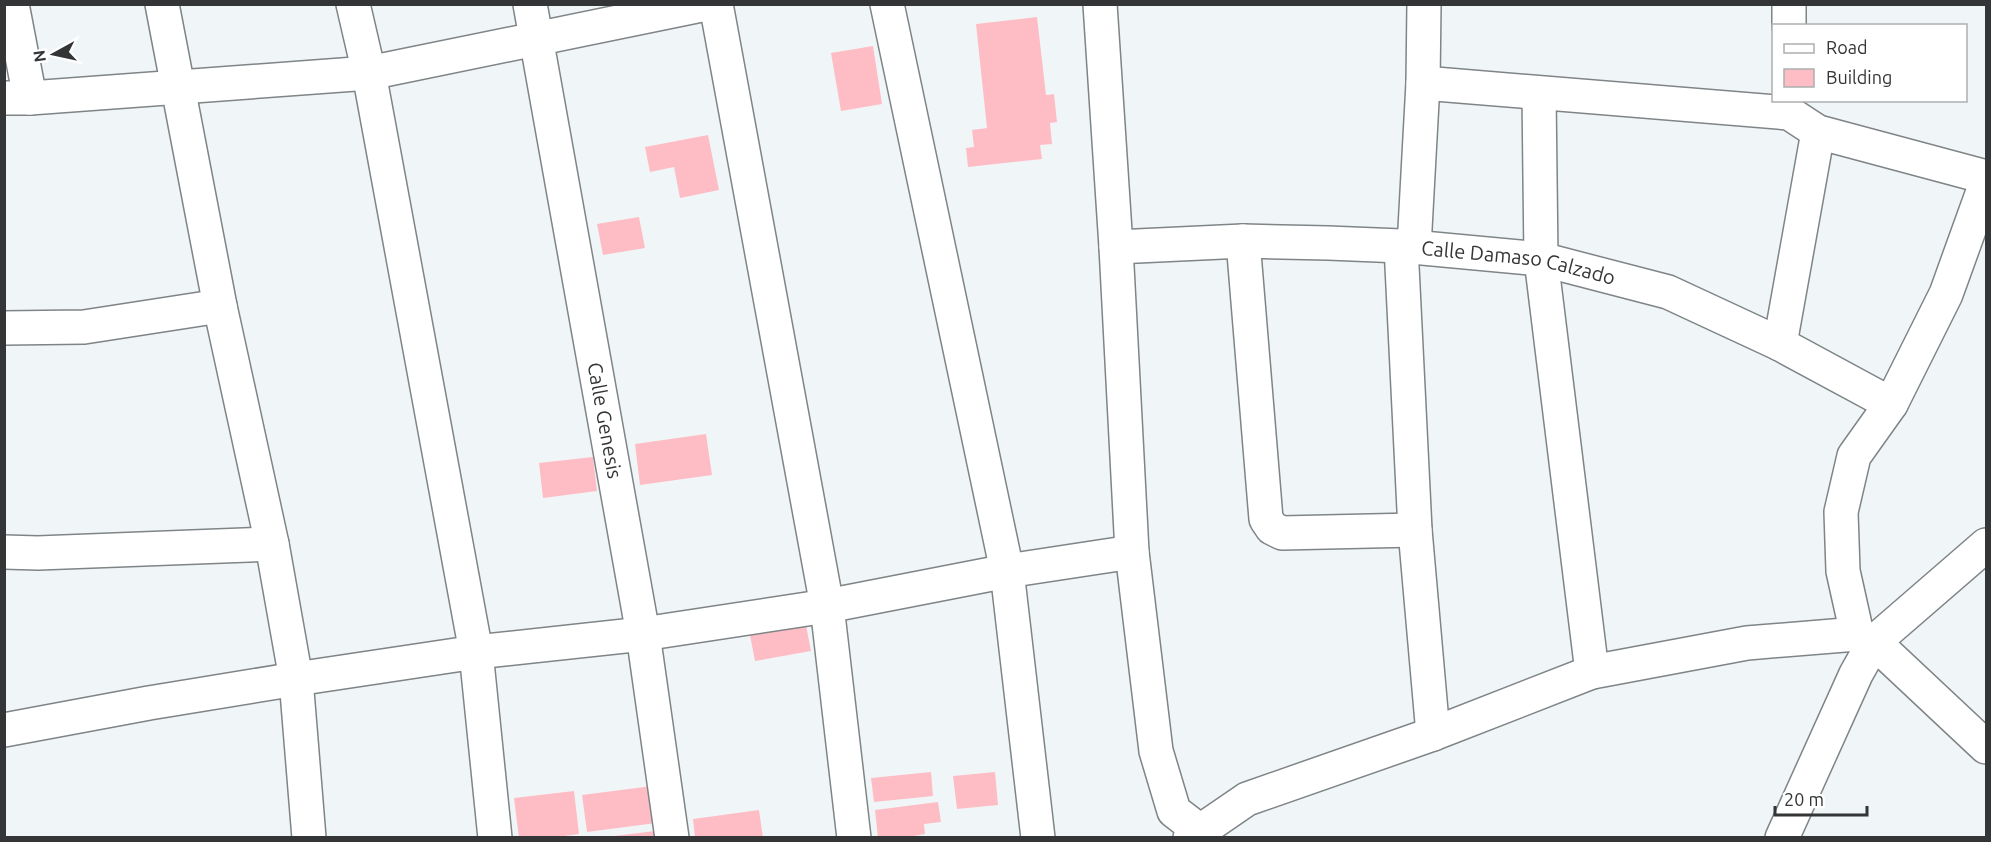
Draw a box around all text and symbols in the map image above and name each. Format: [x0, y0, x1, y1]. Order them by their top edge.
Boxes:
north arrow [24, 24, 84, 84]
legend [1772, 24, 1967, 102]
text: Road [1826, 37, 1868, 57]
text: N [29, 49, 49, 63]
text: Building [1826, 67, 1892, 87]
street label: Calle Damaso Calzado [1420, 236, 1618, 289]
street label: Calle Genesis [583, 360, 627, 480]
scale bar [1775, 779, 1866, 817]
text: 20 m [1784, 789, 1824, 809]

